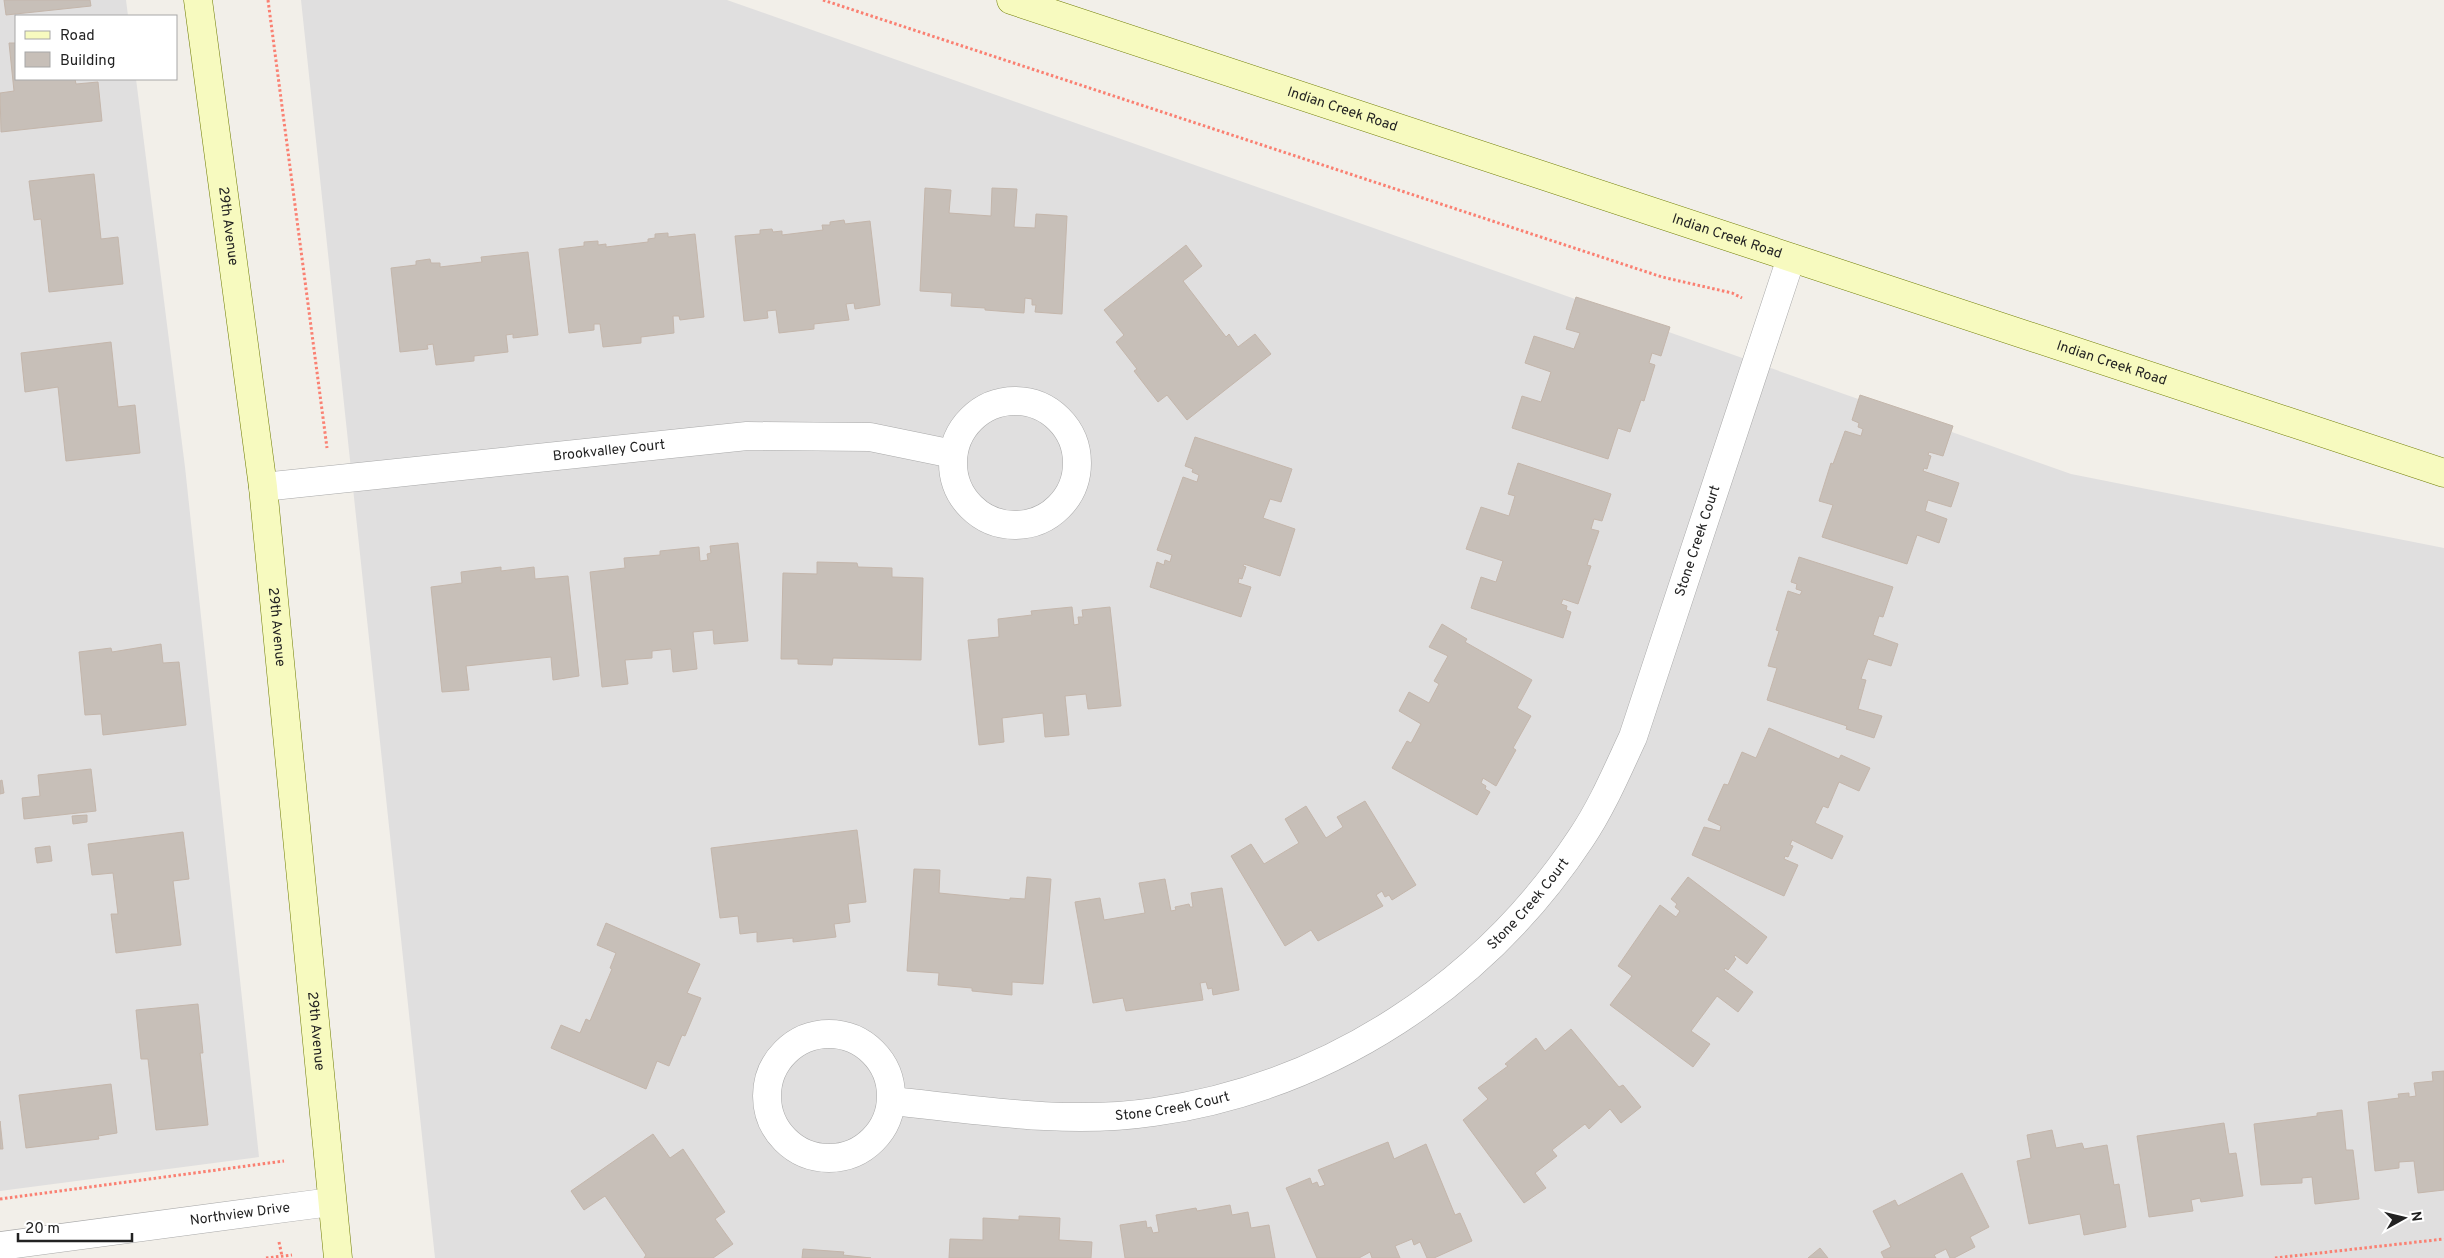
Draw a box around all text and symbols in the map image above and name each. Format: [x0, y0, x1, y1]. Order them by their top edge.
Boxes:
legend [15, 15, 178, 80]
text: Road [60, 27, 95, 46]
text: Building [60, 52, 115, 71]
street label: Indian Creek Road [1285, 83, 1400, 135]
street label: 29th Avenue [214, 186, 242, 266]
street label: Indian Creek Road [1670, 210, 1784, 262]
street label: Indian Creek Road [2054, 337, 2169, 389]
street label: Brookvalley Court [552, 436, 666, 465]
street label: Stone Creek Court [1671, 483, 1724, 599]
street label: 29th Avenue [264, 587, 289, 667]
street label: Stone Creek Court [1484, 855, 1573, 954]
street label: 29th Avenue [304, 991, 328, 1071]
street label: Stone Creek Court [1114, 1088, 1232, 1125]
north arrow [2379, 1193, 2429, 1243]
street label: Northview Drive [189, 1199, 291, 1229]
scale bar [18, 1210, 131, 1242]
text: N [2406, 1210, 2425, 1223]
text: 20 m [25, 1220, 60, 1239]

